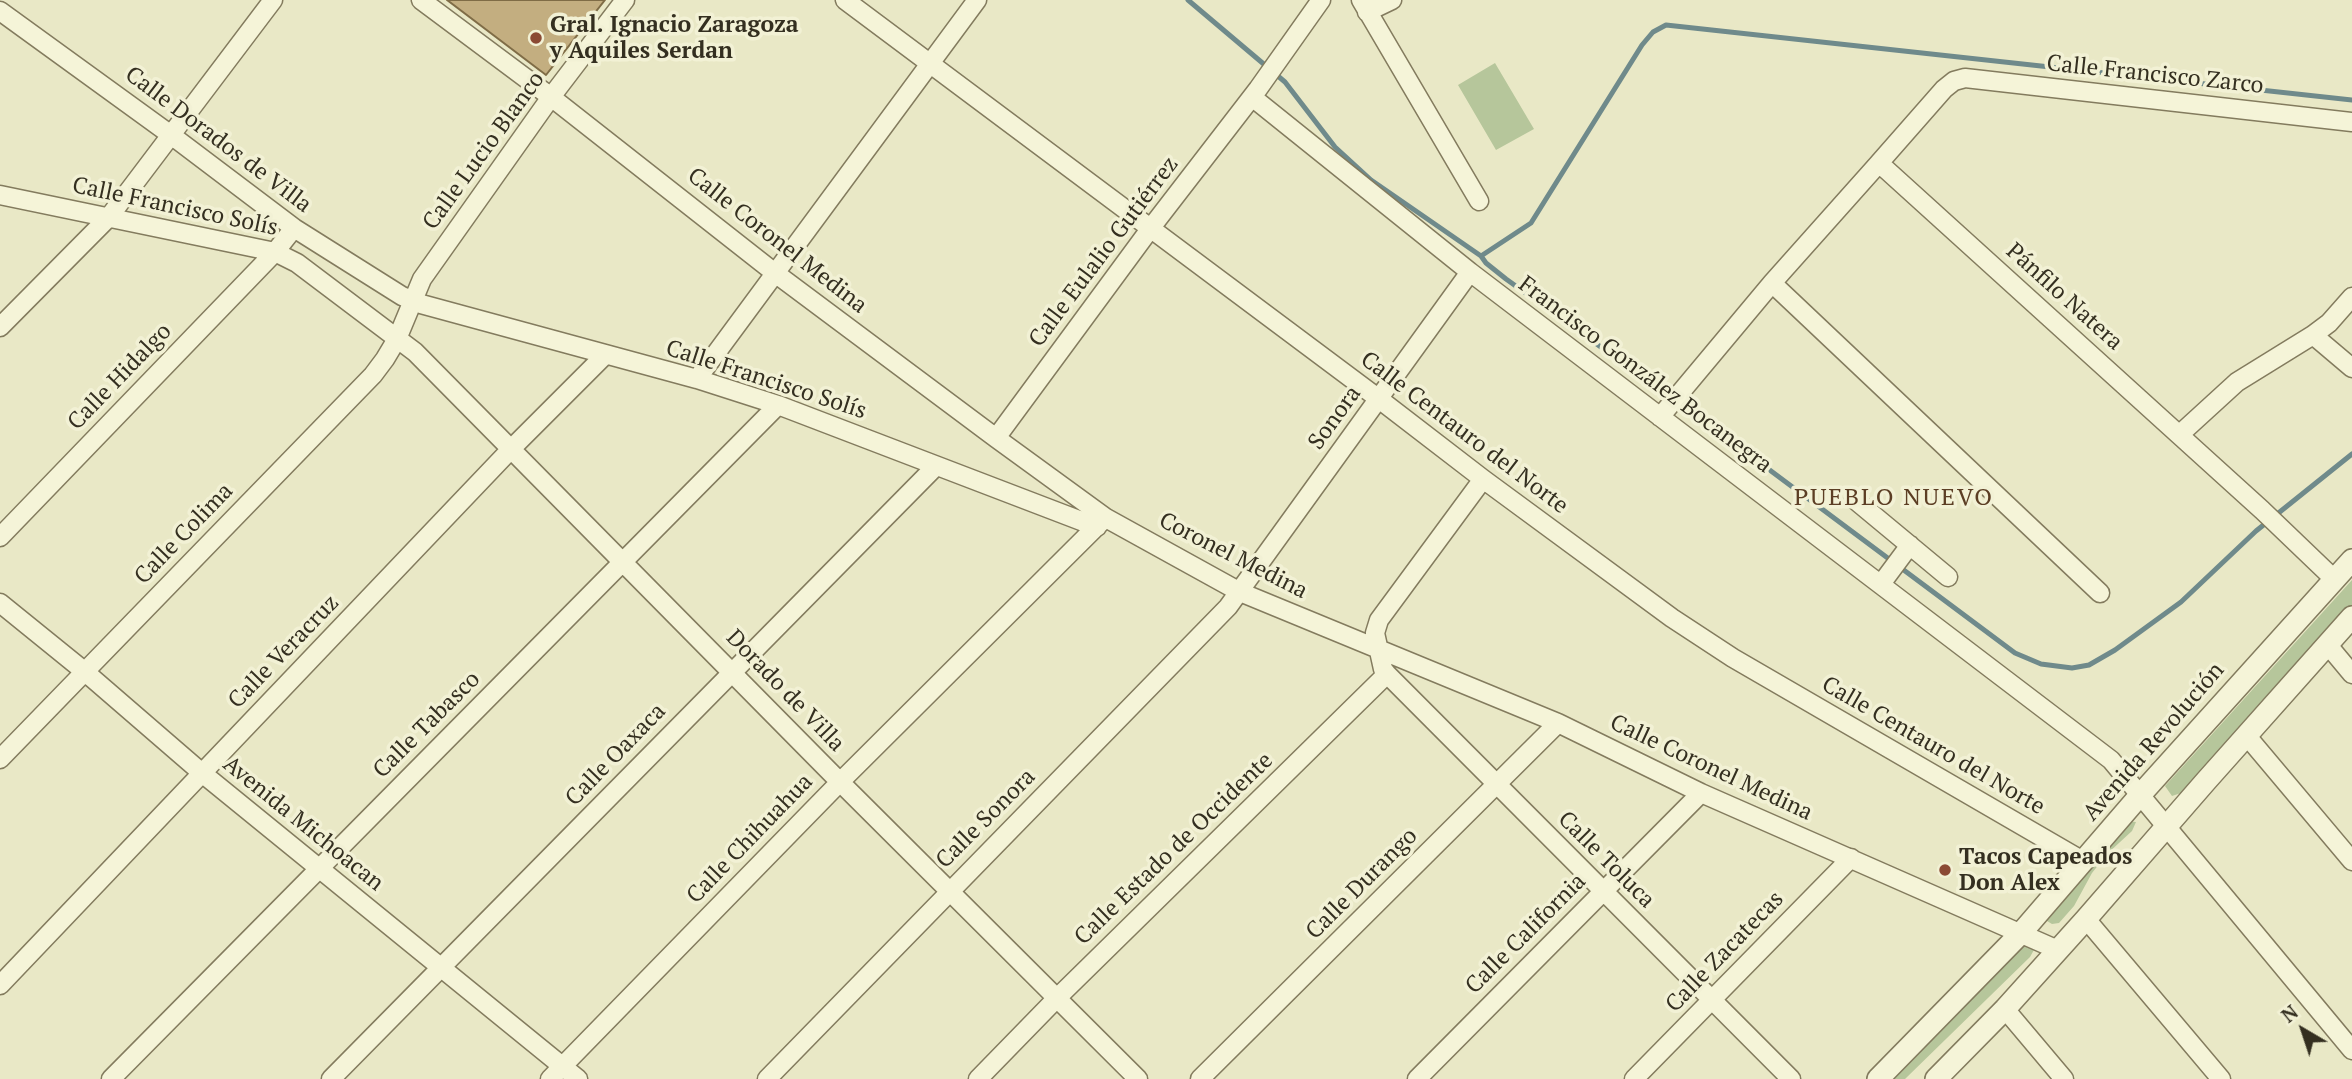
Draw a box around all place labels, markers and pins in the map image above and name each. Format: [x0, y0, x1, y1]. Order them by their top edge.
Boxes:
place label: Gral. Ignacio Zaragoza y Aquiles Serdan [550, 11, 799, 65]
marker: Gral. Ignacio Zaragoza y Aquiles Serdan [528, 30, 544, 46]
place label: Tacos Capeados Don Alex [1959, 843, 2132, 897]
marker: Tacos Capeados Don Alex [1937, 862, 1953, 878]

